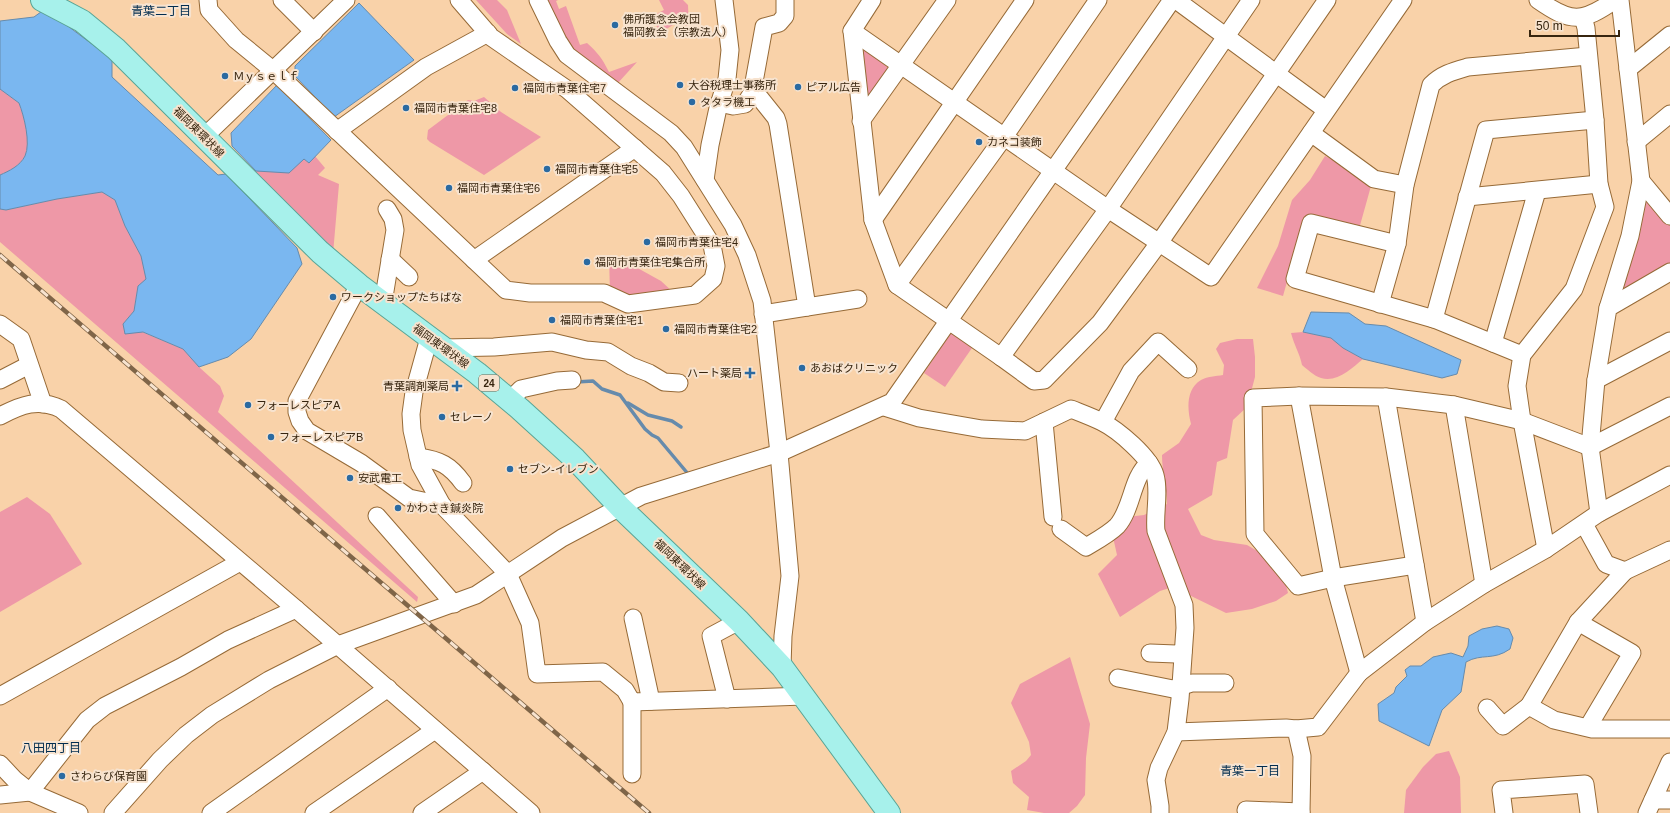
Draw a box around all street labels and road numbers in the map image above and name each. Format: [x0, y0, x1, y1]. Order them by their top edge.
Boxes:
street label: 福岡東環状線 [171, 104, 227, 160]
street label: 福岡東環状線 [411, 322, 471, 370]
road number: 24 [479, 375, 499, 391]
street label: 福岡東環状線 [652, 537, 708, 591]

